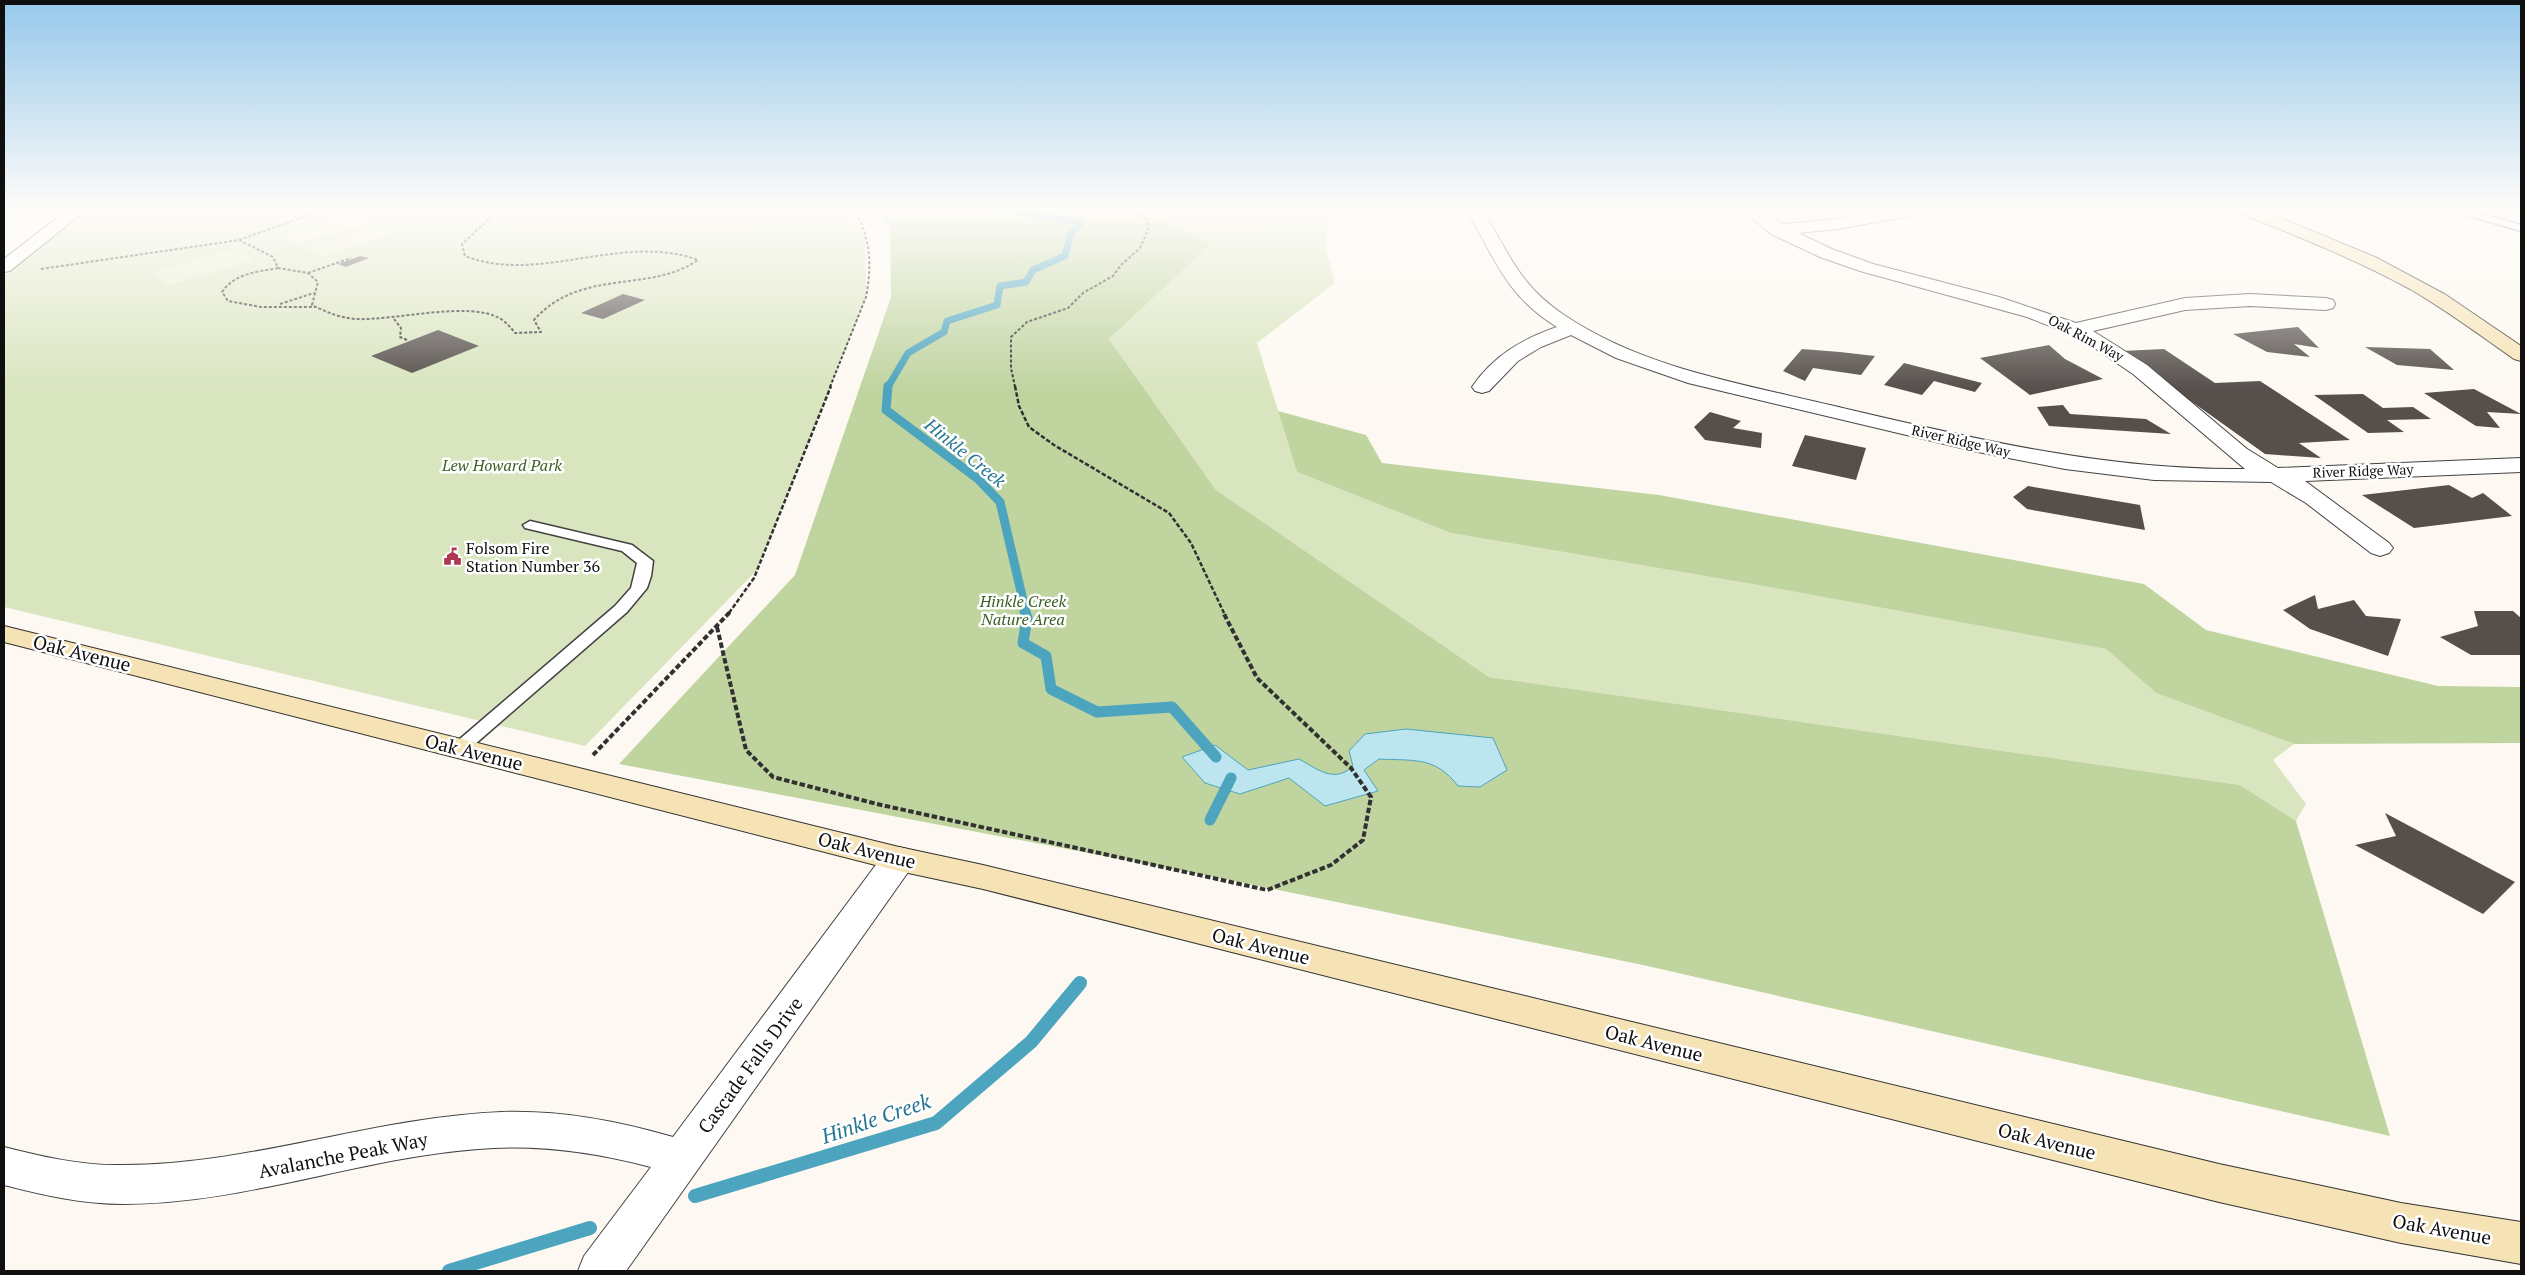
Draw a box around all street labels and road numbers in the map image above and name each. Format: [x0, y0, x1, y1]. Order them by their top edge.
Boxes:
street label: Oak Rim Way [2045, 310, 2128, 366]
street label: River Ridge Way [1910, 420, 2013, 461]
street label: River Ridge Way [2312, 459, 2415, 482]
street label: Oak Avenue [31, 628, 134, 677]
street label: Oak Avenue [423, 727, 526, 776]
street label: Oak Avenue [816, 825, 919, 874]
street label: Oak Avenue [1210, 921, 1313, 970]
street label: Cascade Falls Drive [692, 992, 808, 1138]
street label: Oak Avenue [1603, 1018, 1706, 1067]
street label: Oak Avenue [1996, 1116, 2099, 1165]
street label: Avalanche Peak Way [256, 1126, 430, 1183]
street label: Oak Avenue [2391, 1208, 2493, 1249]

